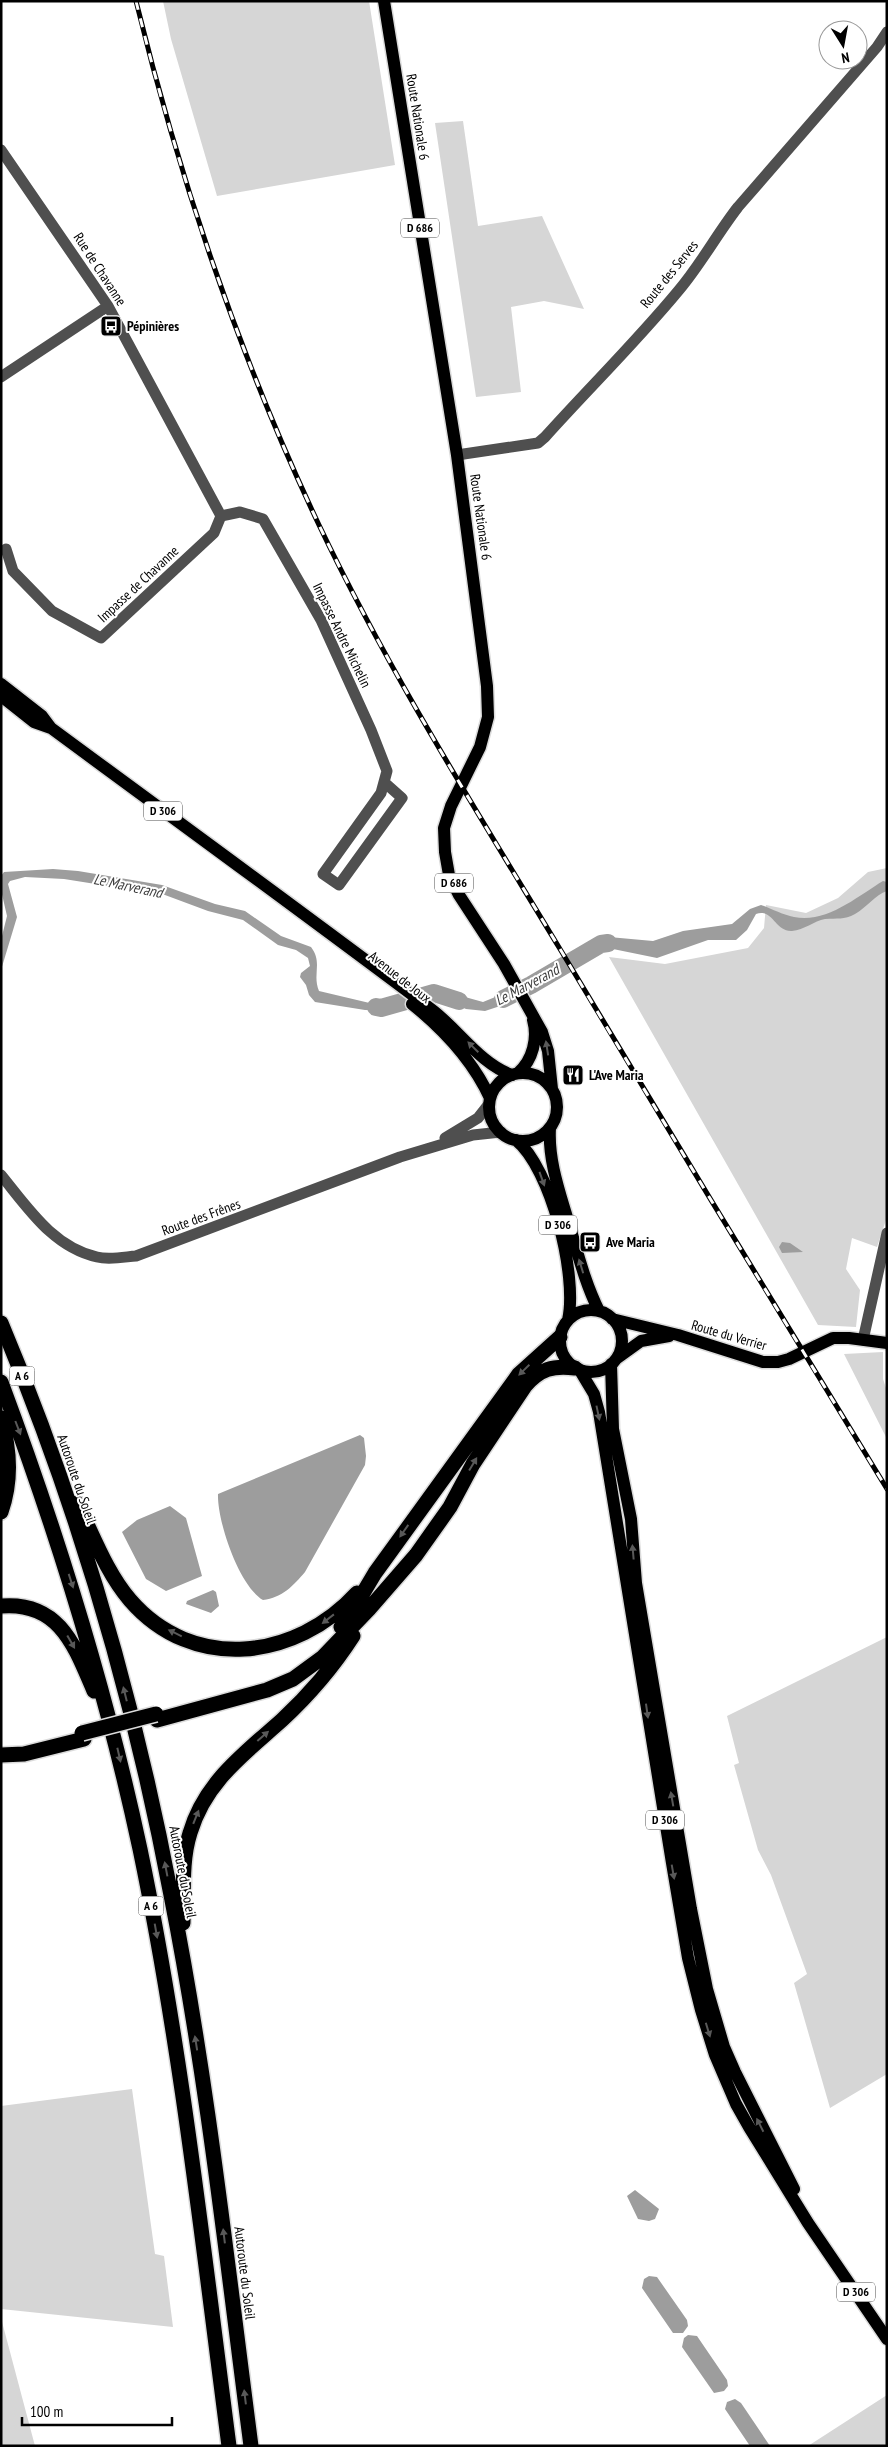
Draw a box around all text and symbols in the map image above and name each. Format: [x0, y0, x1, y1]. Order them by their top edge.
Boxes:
north arrow [818, 20, 868, 70]
text: N [840, 48, 851, 67]
street label: Route Nationale 6 [402, 73, 434, 161]
road number: D 686 [401, 218, 439, 238]
street label: Rue de Chavanne [70, 229, 130, 309]
street label: Route des Serves [636, 236, 702, 311]
bus stop icon: Pépinières [99, 314, 123, 338]
place label: Pépinières [127, 317, 179, 335]
street label: Route Nationale 6 [466, 473, 496, 561]
street label: Impasse de Chavanne [94, 542, 182, 626]
street label: Impasse Andre Michelin [309, 580, 375, 690]
road number: D 306 [144, 801, 182, 820]
water label: Le Marverand [92, 869, 167, 903]
road number: D 686 [435, 874, 473, 892]
street label: Avenue de Joux [365, 947, 435, 1007]
water label: Le Marverand [491, 959, 564, 1009]
one-way arrow [542, 1040, 550, 1056]
one-way arrow [467, 1041, 479, 1053]
restaurant icon: L'Ave Maria [561, 1063, 585, 1087]
place label: L'Ave Maria [589, 1066, 644, 1084]
one-way arrow [539, 1172, 546, 1187]
street label: Route des Frênes [159, 1194, 243, 1240]
road number: D 306 [539, 1216, 577, 1234]
bus stop icon: Ave Maria [578, 1230, 602, 1254]
place label: Ave Maria [605, 1233, 655, 1251]
one-way arrow [577, 1258, 585, 1273]
street label: Route du Verrier [689, 1316, 769, 1354]
one-way arrow [519, 1363, 531, 1375]
road number: A 6 [10, 1366, 34, 1385]
one-way arrow [595, 1405, 603, 1421]
one-way arrow [14, 1421, 22, 1436]
street label: Autoroute du Soleil [53, 1432, 101, 1527]
one-way arrow [469, 1458, 478, 1471]
one-way arrow [399, 1525, 409, 1538]
one-way arrow [629, 1543, 637, 1559]
one-way arrow [68, 1574, 75, 1589]
one-way arrow [322, 1614, 335, 1625]
one-way arrow [168, 1629, 182, 1637]
one-way arrow [67, 1635, 76, 1648]
one-way arrow [121, 1687, 129, 1702]
one-way arrow [643, 1704, 651, 1720]
one-way arrow [257, 1730, 269, 1742]
one-way arrow [115, 1747, 123, 1763]
one-way arrow [667, 1790, 675, 1806]
one-way arrow [192, 1810, 200, 1824]
road number: D 306 [646, 1810, 684, 1830]
street label: Autoroute du Soleil [165, 1824, 201, 1920]
one-way arrow [162, 1862, 170, 1877]
one-way arrow [670, 1864, 678, 1880]
road number: A 6 [138, 1896, 164, 1915]
one-way arrow [152, 1923, 160, 1939]
one-way arrow [704, 2023, 712, 2038]
one-way arrow [192, 2035, 200, 2051]
one-way arrow [756, 2118, 764, 2133]
street label: Autoroute du Soleil [230, 2226, 260, 2321]
one-way arrow [219, 2228, 227, 2244]
road number: D 306 [837, 2282, 875, 2302]
one-way arrow [241, 2389, 249, 2405]
scale bar [22, 2394, 172, 2426]
text: 100 m [30, 2402, 63, 2421]

